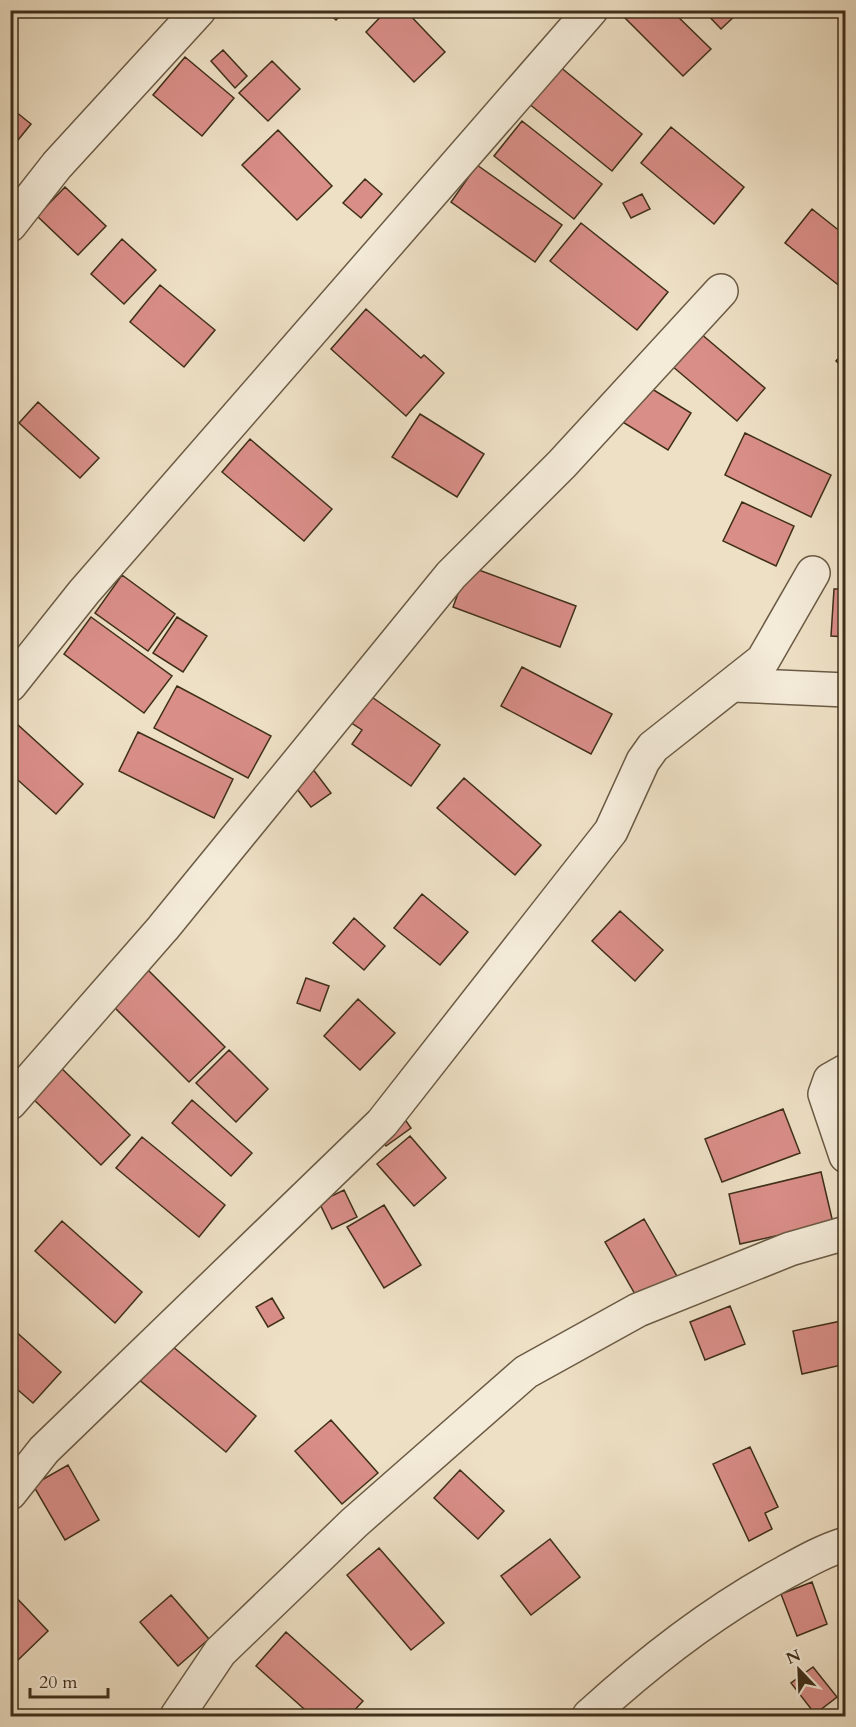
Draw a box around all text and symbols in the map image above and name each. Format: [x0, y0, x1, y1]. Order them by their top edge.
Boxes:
north arrow [769, 1640, 829, 1700]
text: N [783, 1644, 804, 1670]
scale bar [30, 1661, 108, 1699]
text: 20 m [39, 1670, 78, 1695]

